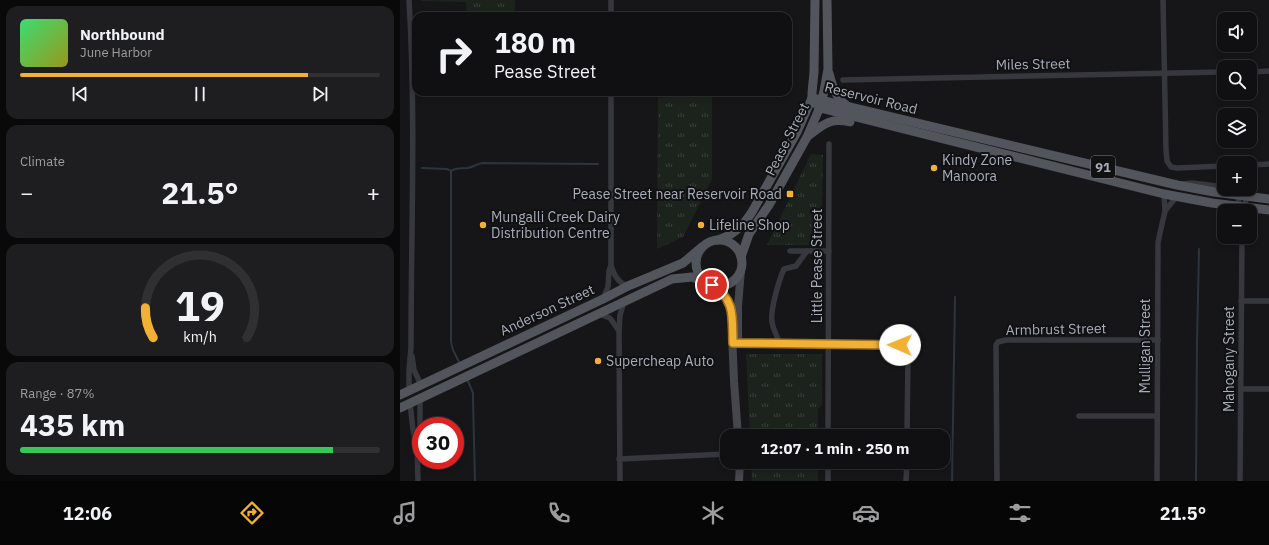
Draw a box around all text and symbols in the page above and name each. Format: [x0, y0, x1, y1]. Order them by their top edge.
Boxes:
map controls [1217, 12, 1257, 244]
button: sound [1217, 12, 1257, 52]
text: 180 m [494, 24, 576, 61]
text: Northbound [80, 25, 165, 44]
icon: right [428, 28, 480, 80]
text: June Harbor [80, 44, 152, 61]
street label: Miles Street [995, 54, 1071, 74]
text: Pease Street [494, 60, 596, 83]
button: search [1217, 60, 1257, 100]
street label: Reservoir Road [823, 78, 919, 118]
icon: previous [69, 83, 91, 105]
icon: pause [189, 83, 211, 105]
icon: next [309, 83, 331, 105]
street label: Pease Street [761, 99, 813, 179]
button: layers [1217, 108, 1257, 148]
place label: Kindy Zone Manoora [942, 151, 1013, 185]
text: Climate [20, 153, 65, 170]
road number: 91 [1091, 156, 1115, 178]
button: + [1217, 156, 1257, 196]
marker: Kindy Zone Manoora [929, 163, 939, 173]
text: 21.5° [161, 173, 239, 212]
text: − [20, 178, 33, 207]
text: + [367, 178, 380, 207]
place label: Pease Street near Reservoir Road [573, 185, 782, 203]
marker: Pease Street near Reservoir Road [785, 189, 795, 199]
button: − [1217, 204, 1257, 244]
place label: Mungalli Creek Dairy Distribution Centre [491, 208, 620, 242]
street label: Little Pease Street [808, 209, 826, 323]
place label: Lifeline Shop [709, 216, 790, 234]
marker: Mungalli Creek Dairy Distribution Centre [478, 220, 488, 230]
marker: Lifeline Shop [696, 220, 706, 230]
pin [695, 268, 729, 302]
icon: arrive [701, 274, 723, 296]
text: 19 [175, 278, 225, 332]
street label: Anderson Street [497, 280, 597, 340]
street label: Mulligan Street [1136, 298, 1154, 393]
street label: Mahogany Street [1220, 306, 1238, 412]
street label: Armbrust Street [1005, 319, 1107, 339]
position arrow [879, 324, 921, 366]
text: km/h [183, 326, 217, 345]
place label: Supercheap Auto [606, 352, 714, 370]
marker: Supercheap Auto [593, 356, 603, 366]
text: Range · 87% [20, 385, 94, 402]
text: 435 km [20, 405, 125, 444]
speed limit sign: 30 [412, 417, 464, 469]
text: 12:07 · 1 min · 250 m [761, 439, 909, 458]
icon: directions [238, 499, 266, 527]
icon: music [391, 499, 419, 527]
icon: phone [545, 499, 573, 527]
icon: climate [699, 499, 727, 527]
icon: car [852, 499, 880, 527]
icon: filters [1006, 499, 1034, 527]
text: 12:06 [63, 502, 112, 525]
text: 21.5° [1160, 502, 1206, 525]

